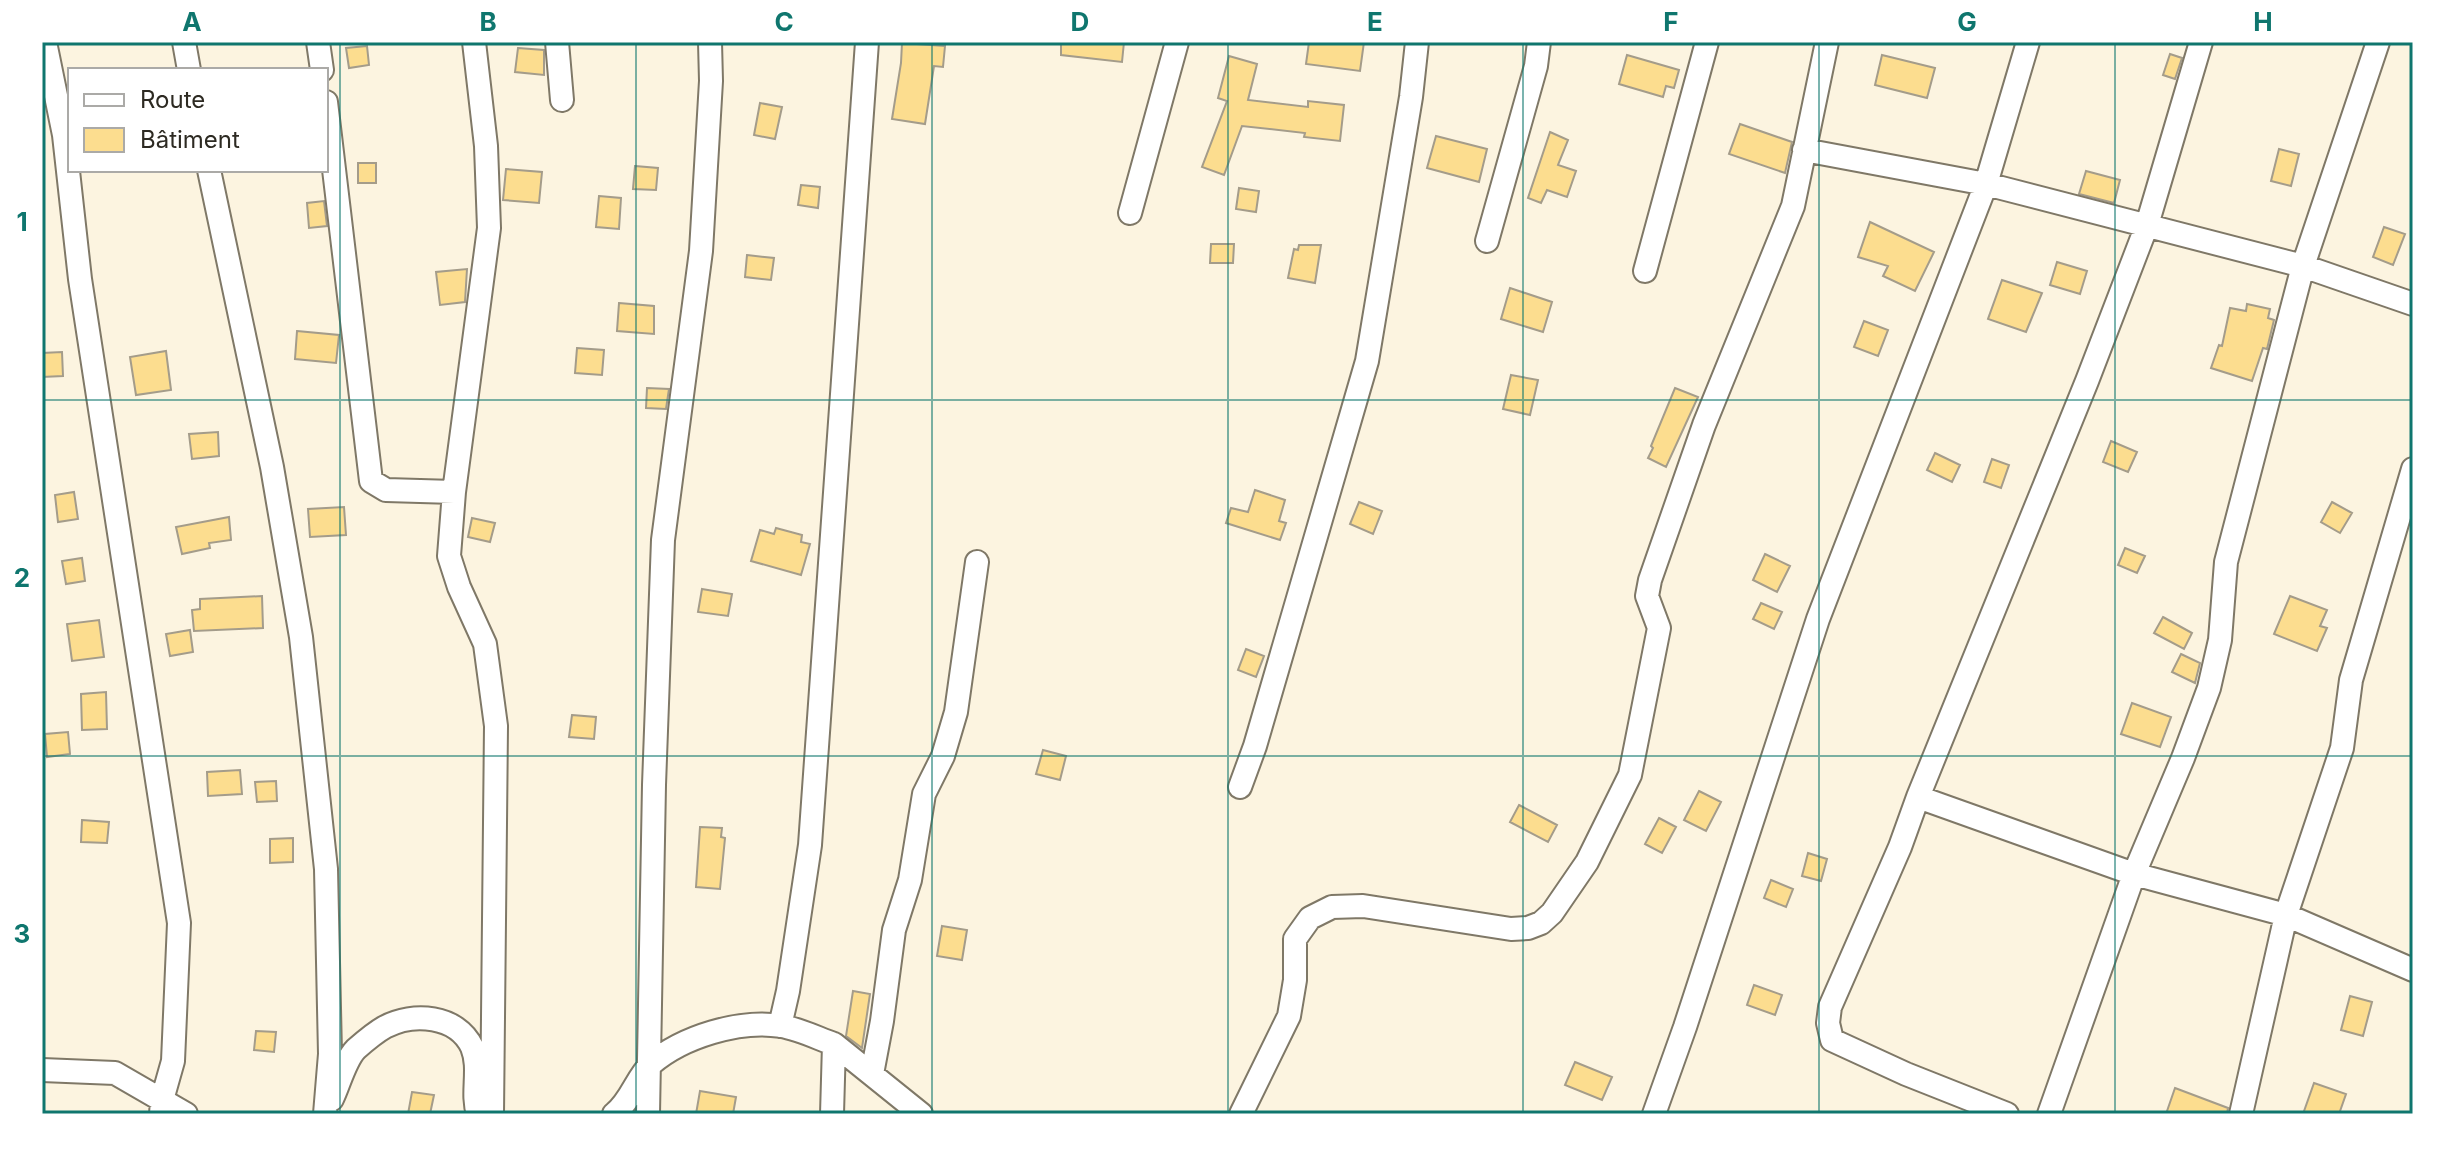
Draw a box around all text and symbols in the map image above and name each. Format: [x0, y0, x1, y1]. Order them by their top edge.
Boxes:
text: A [182, 6, 202, 37]
text: B [479, 6, 497, 37]
text: C [774, 6, 794, 37]
text: D [1071, 6, 1089, 37]
text: E [1367, 6, 1383, 37]
text: F [1663, 6, 1679, 37]
text: G [1957, 6, 1977, 37]
text: H [2253, 6, 2273, 37]
legend [68, 68, 328, 172]
text: Route [140, 85, 205, 114]
text: Bâtiment [140, 125, 240, 154]
text: 1 [16, 206, 28, 237]
text: 2 [14, 562, 30, 593]
text: 3 [14, 918, 30, 949]

